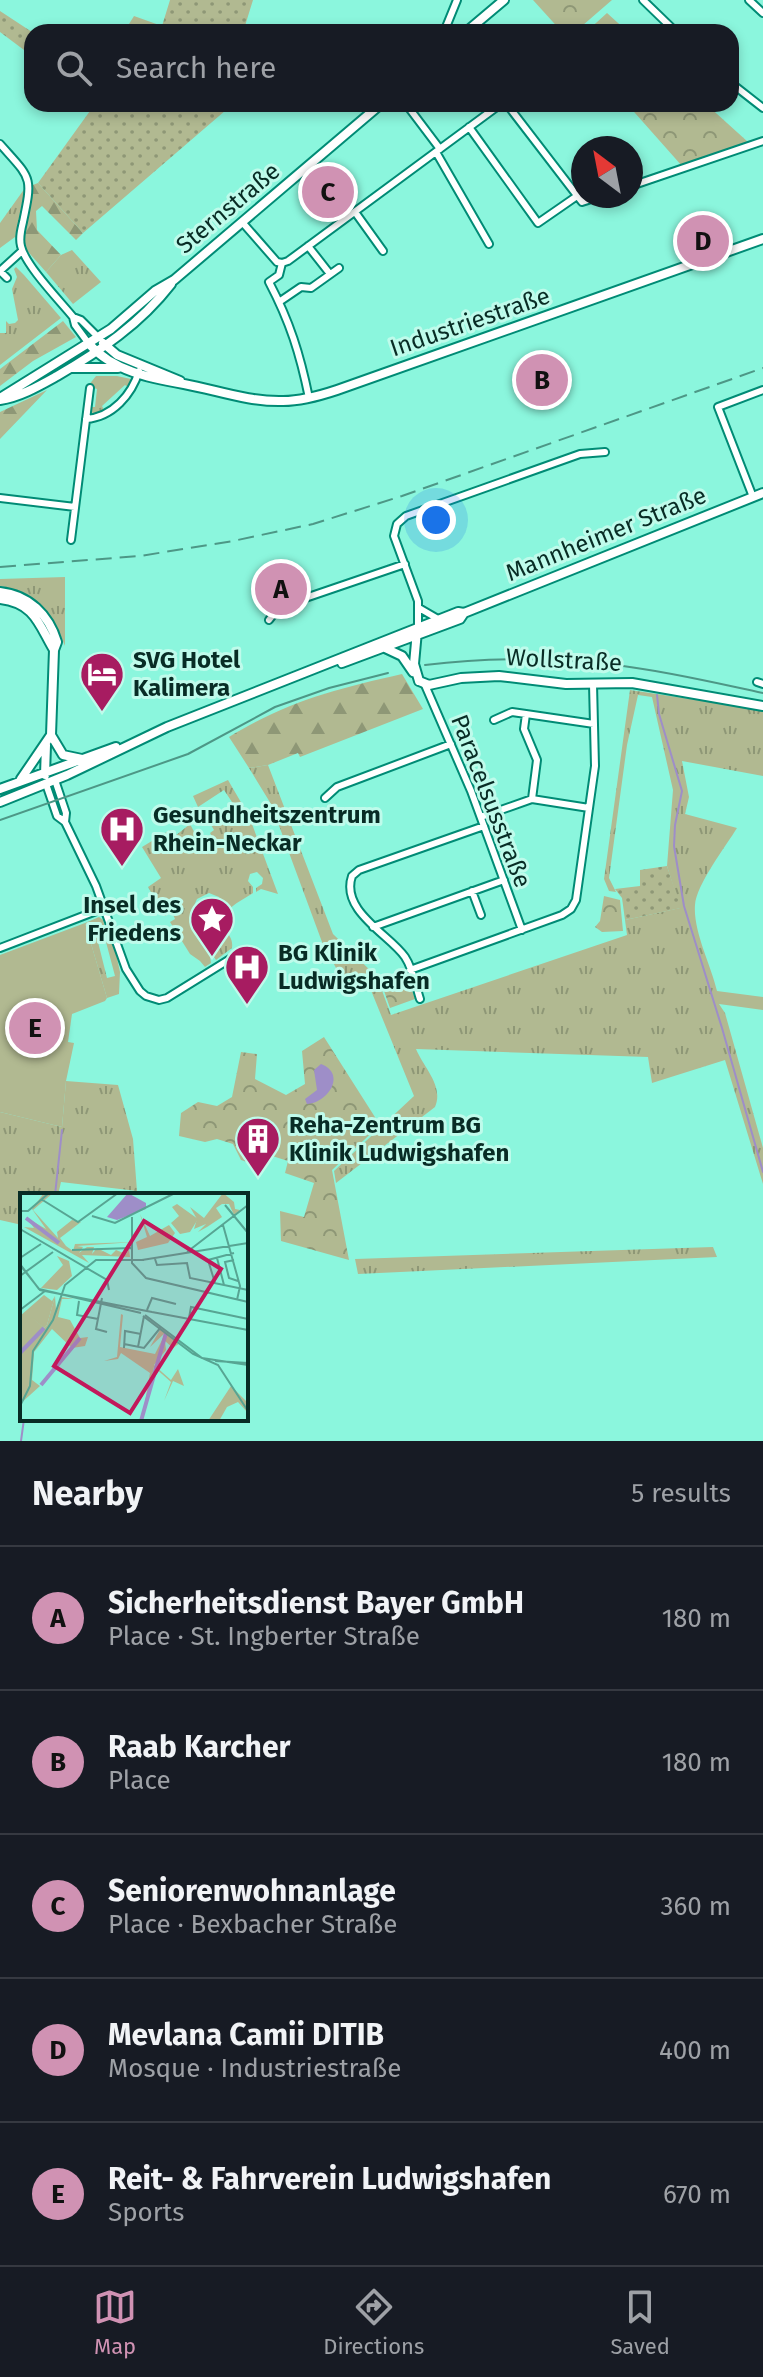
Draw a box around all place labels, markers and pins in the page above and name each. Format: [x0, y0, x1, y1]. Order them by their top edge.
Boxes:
pin: C [302, 162, 354, 222]
pin: D [677, 211, 729, 271]
pin: B [516, 350, 568, 410]
pin: A [255, 559, 307, 619]
place label: SVG Hotel Kalimera [133, 646, 241, 702]
hotel icon: SVG Hotel Kalimera [78, 650, 126, 713]
place label: Gesundheitszentrum Rhein-Neckar [153, 801, 381, 857]
hospital icon: Gesundheitszentrum Rhein-Neckar [98, 805, 146, 868]
place label: Insel des Friedens [83, 891, 181, 947]
place icon: Insel des Friedens [188, 895, 236, 958]
place label: BG Klinik Ludwigshafen [278, 939, 430, 995]
hospital icon: BG Klinik Ludwigshafen [223, 943, 271, 1006]
pin: E [9, 998, 61, 1058]
place label: Reha-Zentrum BG Klinik Ludwigshafen [289, 1111, 509, 1167]
building icon: Reha-Zentrum BG Klinik Ludwigshafen [234, 1115, 282, 1178]

